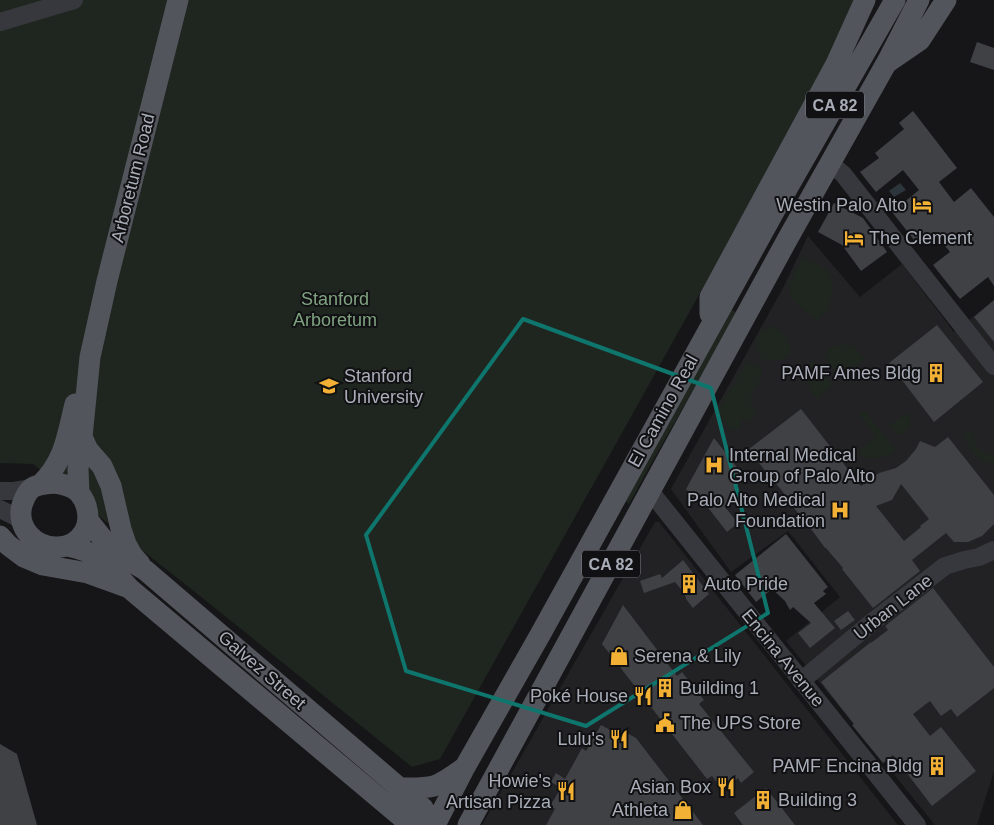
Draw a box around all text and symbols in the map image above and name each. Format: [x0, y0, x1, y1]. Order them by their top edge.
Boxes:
road number: CA 82 [806, 92, 864, 118]
street label: Arboretum Road [107, 112, 159, 244]
hotel icon: Westin Palo Alto [911, 194, 933, 216]
place label: Westin Palo Alto [776, 195, 907, 215]
hotel icon: The Clement [843, 227, 865, 249]
place label: The Clement [869, 228, 972, 248]
park label: Stanford Arboretum [293, 289, 377, 330]
street label: El Camino Real [624, 351, 702, 471]
building icon: PAMF Ames Bldg [925, 362, 947, 384]
place label: PAMF Ames Bldg [781, 363, 921, 383]
place label: Stanford University [344, 366, 423, 407]
school or university icon: Stanford University [318, 375, 340, 397]
place label: Internal Medical Group of Palo Alto [729, 445, 875, 486]
hospital icon: Internal Medical Group of Palo Alto [703, 454, 725, 476]
place label: Palo Alto Medical Foundation [687, 490, 825, 531]
hospital icon: Palo Alto Medical Foundation [829, 499, 851, 521]
road number: CA 82 [582, 550, 640, 578]
street label: Urban Lane [850, 570, 936, 644]
building icon: Auto Pride [678, 573, 700, 595]
place label: Auto Pride [704, 574, 788, 594]
street label: Encina Avenue [738, 605, 828, 711]
street label: Galvez Street [214, 627, 310, 713]
shop icon: Serena & Lily [608, 645, 630, 667]
place label: Serena & Lily [634, 646, 741, 666]
building icon: Building 1 [654, 677, 676, 699]
place label: Building 1 [680, 678, 759, 698]
restaurant icon: Poké House [632, 685, 654, 707]
place label: Poké House [530, 686, 628, 706]
public building icon: The UPS Store [654, 712, 676, 734]
place label: The UPS Store [680, 713, 801, 733]
restaurant icon: Lulu's [608, 728, 630, 750]
place label: Lulu's [558, 729, 604, 749]
building icon: PAMF Encina Bldg [926, 755, 948, 777]
place label: PAMF Encina Bldg [772, 756, 922, 776]
place label: Howie's Artisan Pizza [446, 771, 552, 812]
restaurant icon: Asian Box [715, 776, 737, 798]
place label: Asian Box [630, 777, 711, 797]
restaurant icon: Howie's Artisan Pizza [555, 780, 577, 802]
building icon: Building 3 [752, 789, 774, 811]
place label: Building 3 [778, 790, 857, 810]
shop icon: Athleta [672, 799, 694, 821]
place label: Athleta [612, 800, 669, 820]

